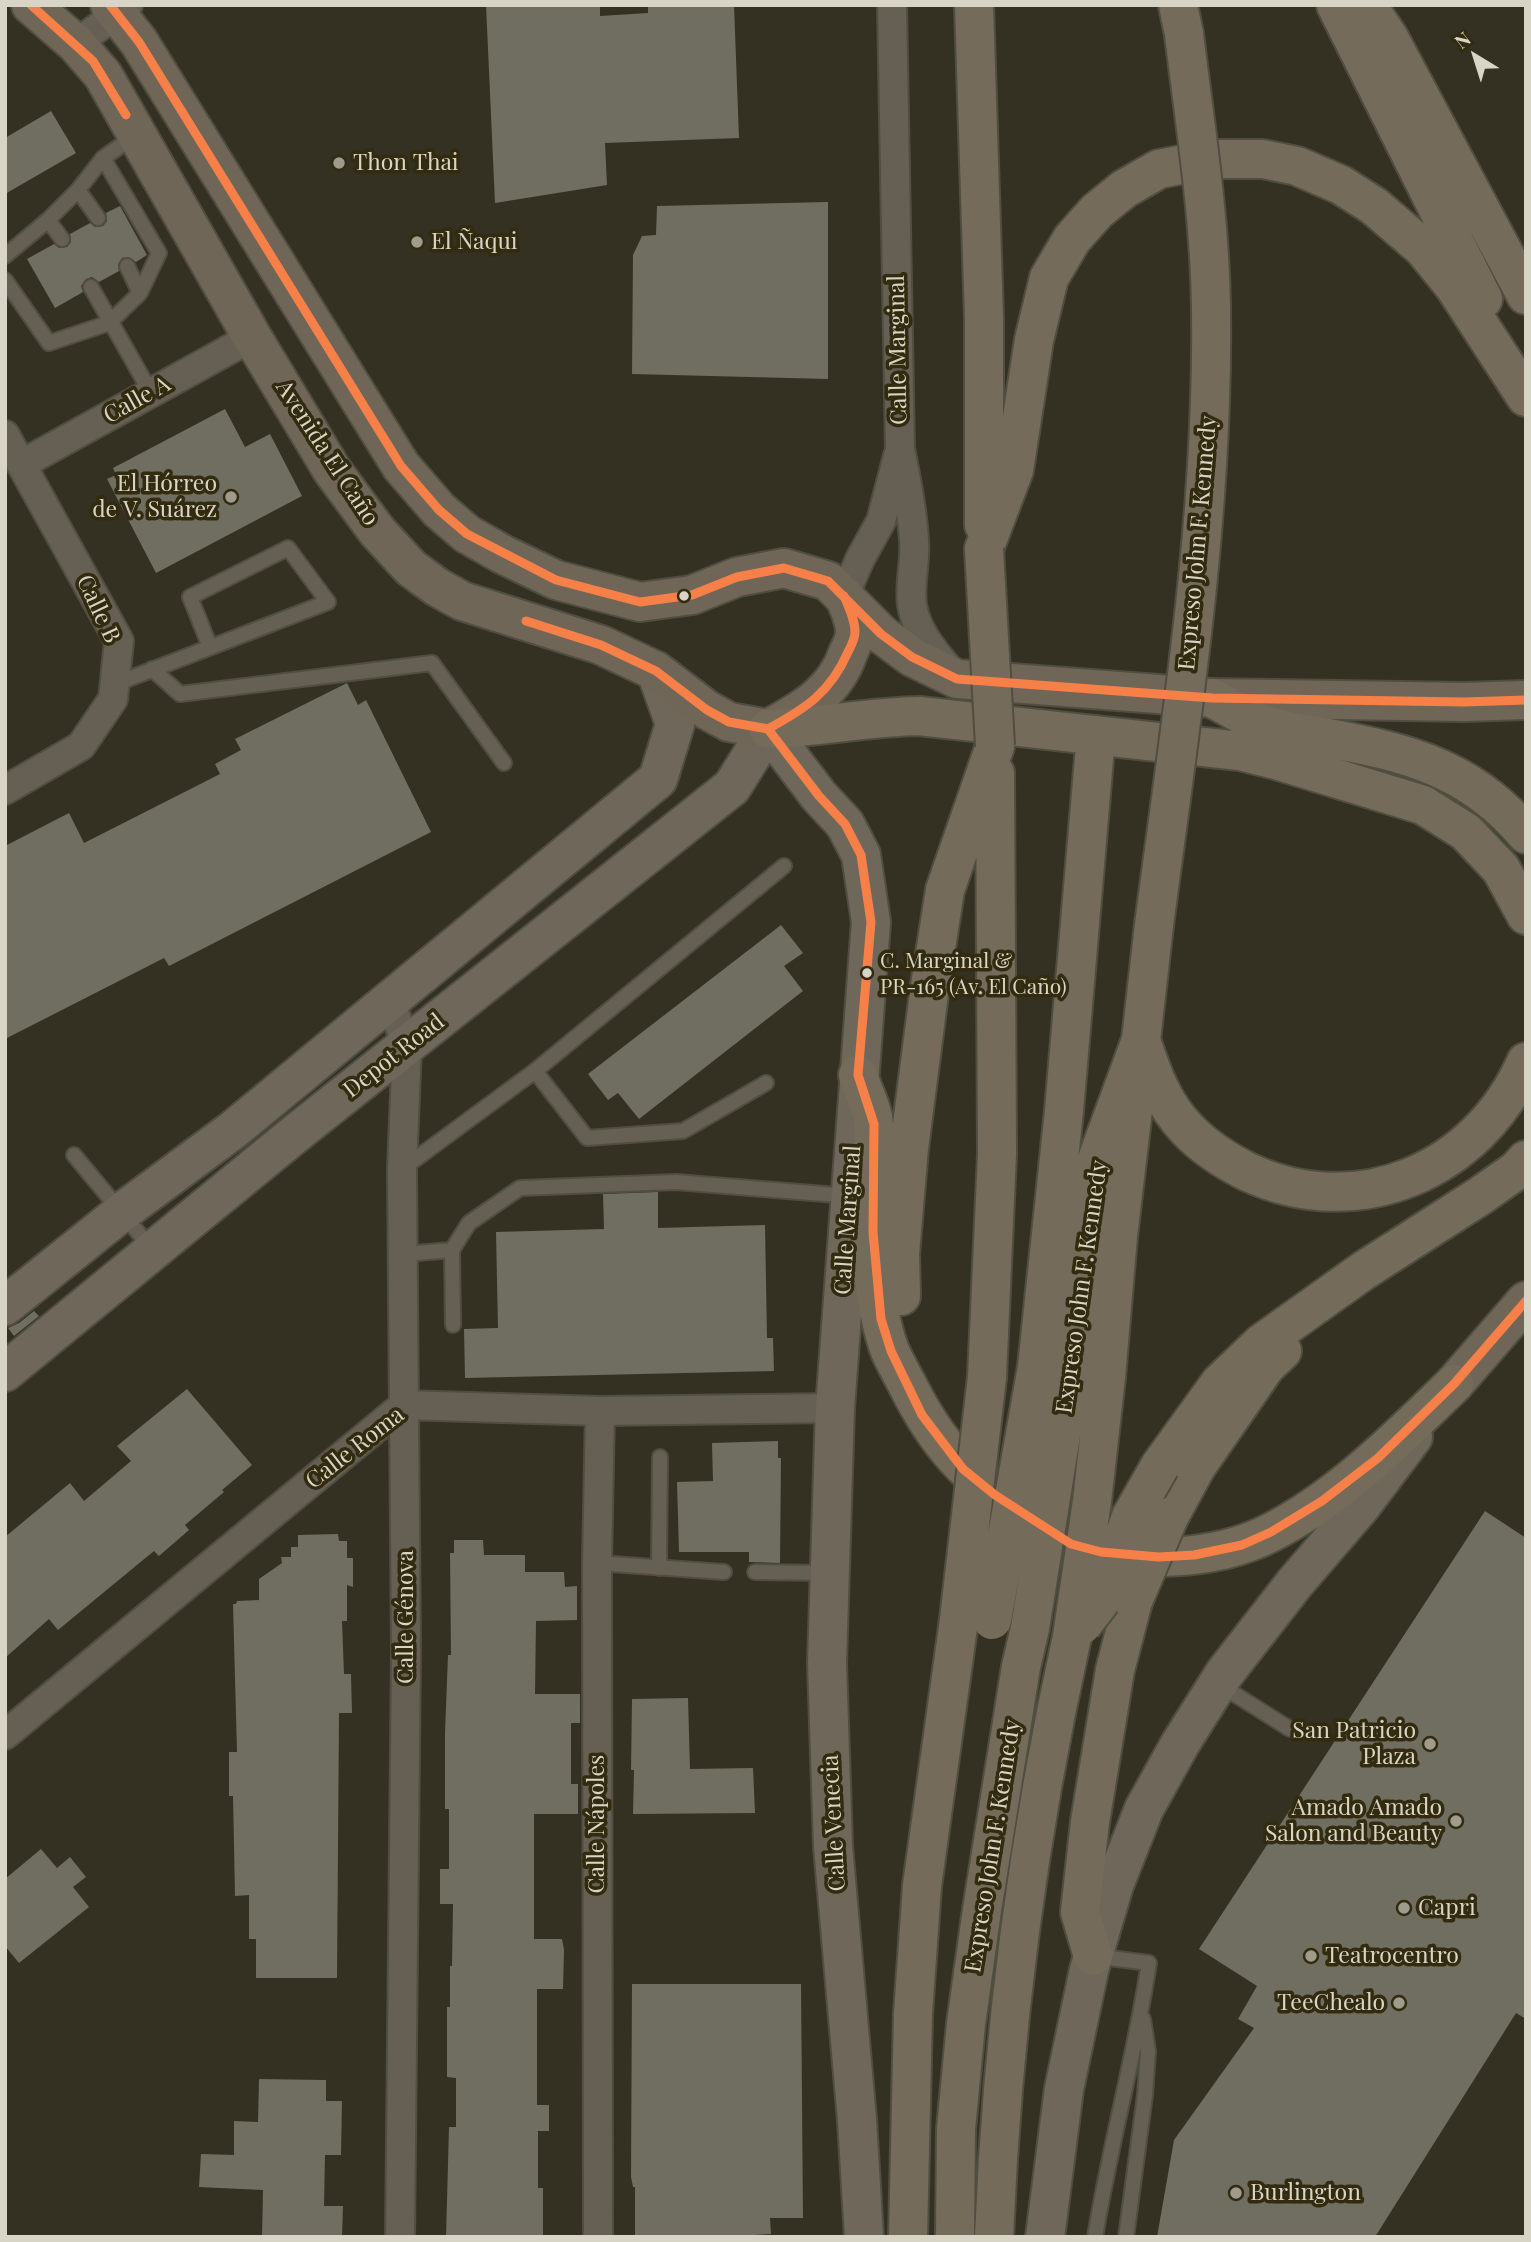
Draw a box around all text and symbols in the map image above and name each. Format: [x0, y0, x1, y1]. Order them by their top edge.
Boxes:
north arrow [1440, 21, 1510, 91]
text: N [1449, 25, 1475, 54]
place label: Thon Thai [353, 149, 459, 177]
marker: Thon Thai [331, 155, 347, 171]
place label: El Ñaqui [431, 228, 518, 256]
marker: El Ñaqui [409, 234, 425, 250]
street label: Calle Marginal [883, 275, 913, 425]
street label: Calle A [99, 370, 175, 430]
street label: Avenida El Caño [270, 375, 384, 531]
street label: Expreso John F. Kennedy [1173, 414, 1223, 672]
place label: El Hórreo de V. Suárez [92, 470, 217, 524]
marker: El Hórreo de V. Suárez [223, 489, 239, 505]
street label: Calle B [70, 571, 126, 647]
unlabelled marker [677, 589, 691, 603]
place label: C. Marginal & PR-165 (Av. El Caño) [880, 948, 1067, 998]
marker: C. Marginal & PR-165 (Av. El Caño) [860, 966, 874, 980]
street label: Depot Road [338, 1008, 450, 1104]
street label: Calle Marginal [829, 1144, 867, 1296]
street label: Expreso John F. Kennedy [1051, 1158, 1113, 1416]
street label: Calle Roma [300, 1401, 410, 1495]
street label: Calle Génova [392, 1550, 420, 1684]
place label: San Patricio Plaza [1292, 1717, 1416, 1771]
street label: Expreso John F. Kennedy [959, 1718, 1027, 1974]
marker: San Patricio Plaza [1422, 1736, 1438, 1752]
street label: Calle Venecia [817, 1754, 851, 1892]
street label: Calle Nápoles [583, 1755, 611, 1893]
place label: Amado Amado Salon and Beauty [1265, 1794, 1442, 1848]
marker: Amado Amado Salon and Beauty [1448, 1813, 1464, 1829]
place label: Capri [1418, 1894, 1476, 1922]
marker: Capri [1396, 1900, 1412, 1916]
place label: Teatrocentro [1325, 1942, 1459, 1970]
marker: Teatrocentro [1303, 1948, 1319, 1964]
place label: TeeChealo [1277, 1989, 1385, 2017]
marker: TeeChealo [1391, 1995, 1407, 2011]
place label: Burlington [1250, 2179, 1361, 2207]
marker: Burlington [1228, 2185, 1244, 2201]

